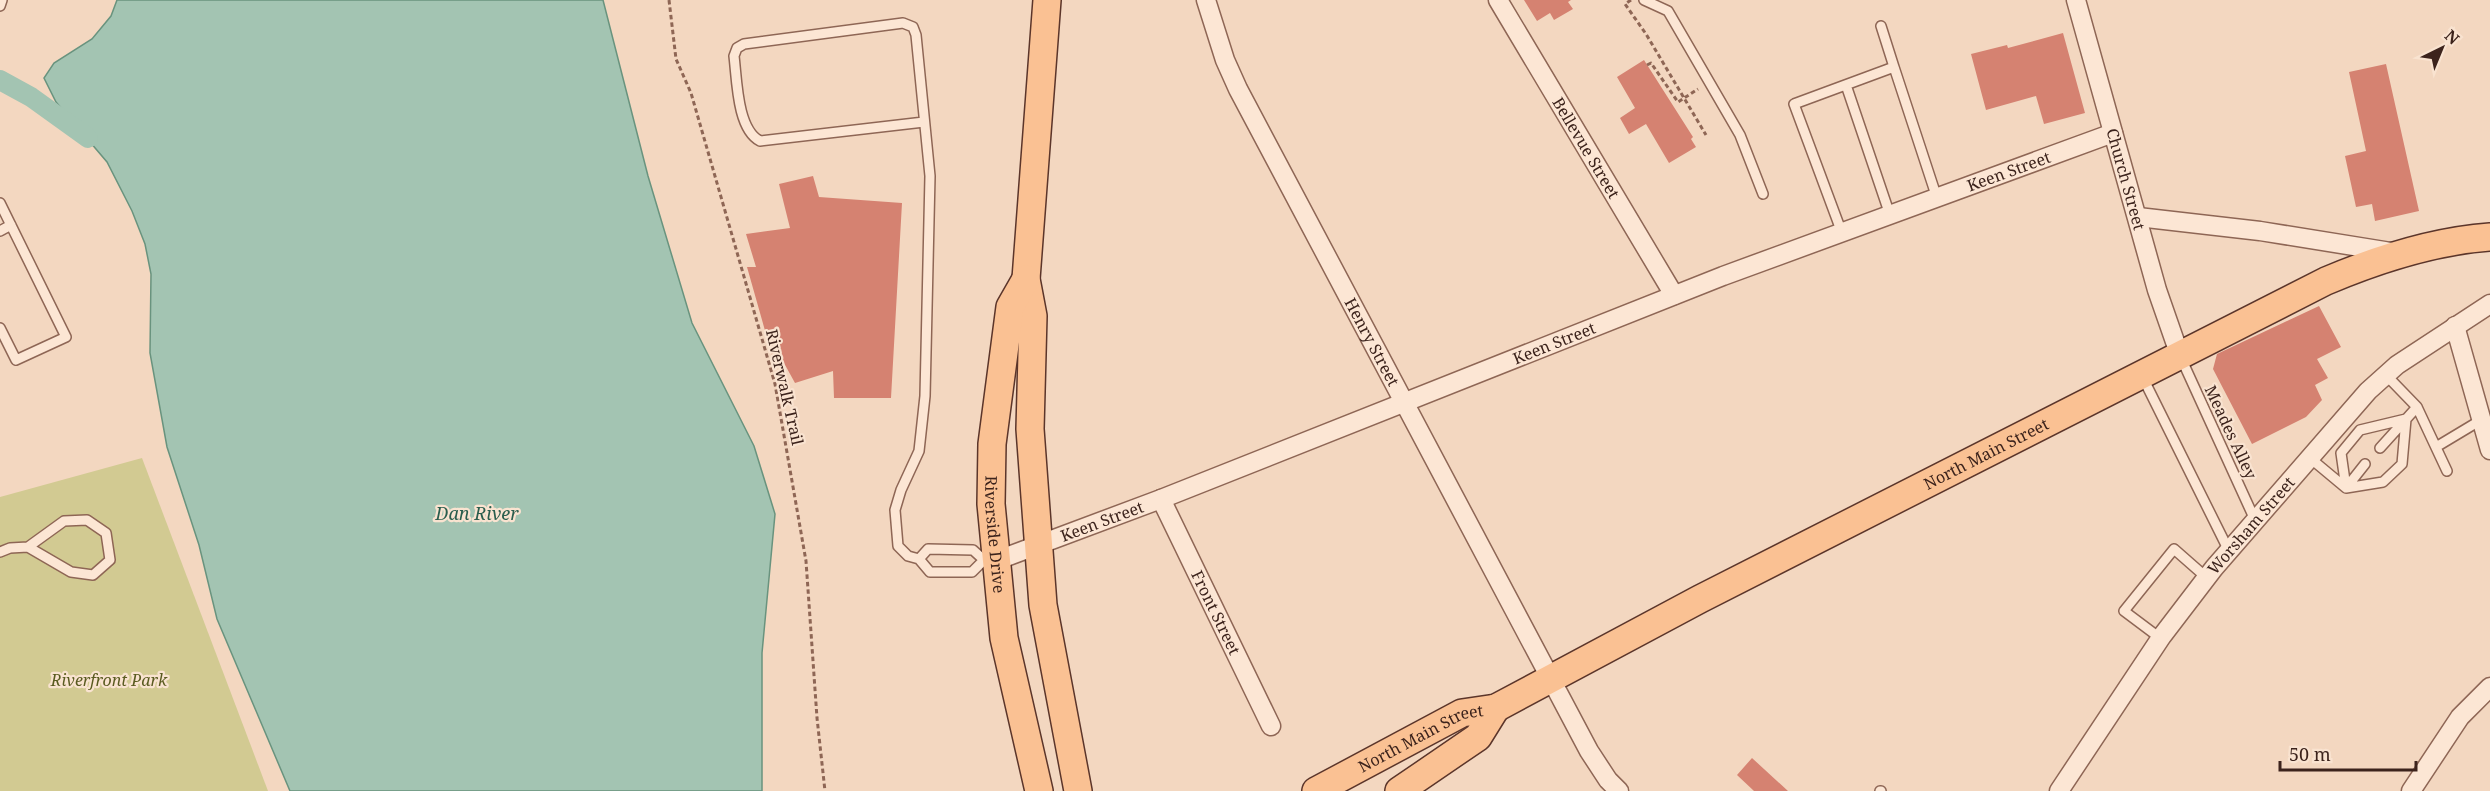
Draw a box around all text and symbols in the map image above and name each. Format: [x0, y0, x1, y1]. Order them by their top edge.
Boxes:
north arrow [2412, 18, 2472, 78]
text: N [2440, 25, 2465, 50]
street label: Bellevue Street [1547, 93, 1625, 203]
street label: Church Street [2101, 126, 2151, 233]
street label: Keen Street [1964, 146, 2054, 197]
street label: Henry Street [1340, 294, 1405, 390]
street label: Keen Street [1510, 317, 1599, 369]
street label: Riverwalk Trail [761, 327, 809, 447]
street label: Meades Alley [2200, 382, 2263, 483]
street label: North Main Street [1920, 413, 2053, 495]
street label: Worsham Street [2202, 472, 2300, 579]
street label: Riverside Drive [980, 475, 1011, 594]
street label: Keen Street [1057, 495, 1147, 547]
water label: Dan River [434, 501, 519, 525]
street label: Front Street [1186, 567, 1246, 658]
park label: Riverfront Park [50, 669, 168, 691]
street label: North Main Street [1354, 699, 1485, 777]
scale bar [2280, 734, 2416, 772]
text: 50 m [2289, 742, 2331, 766]

